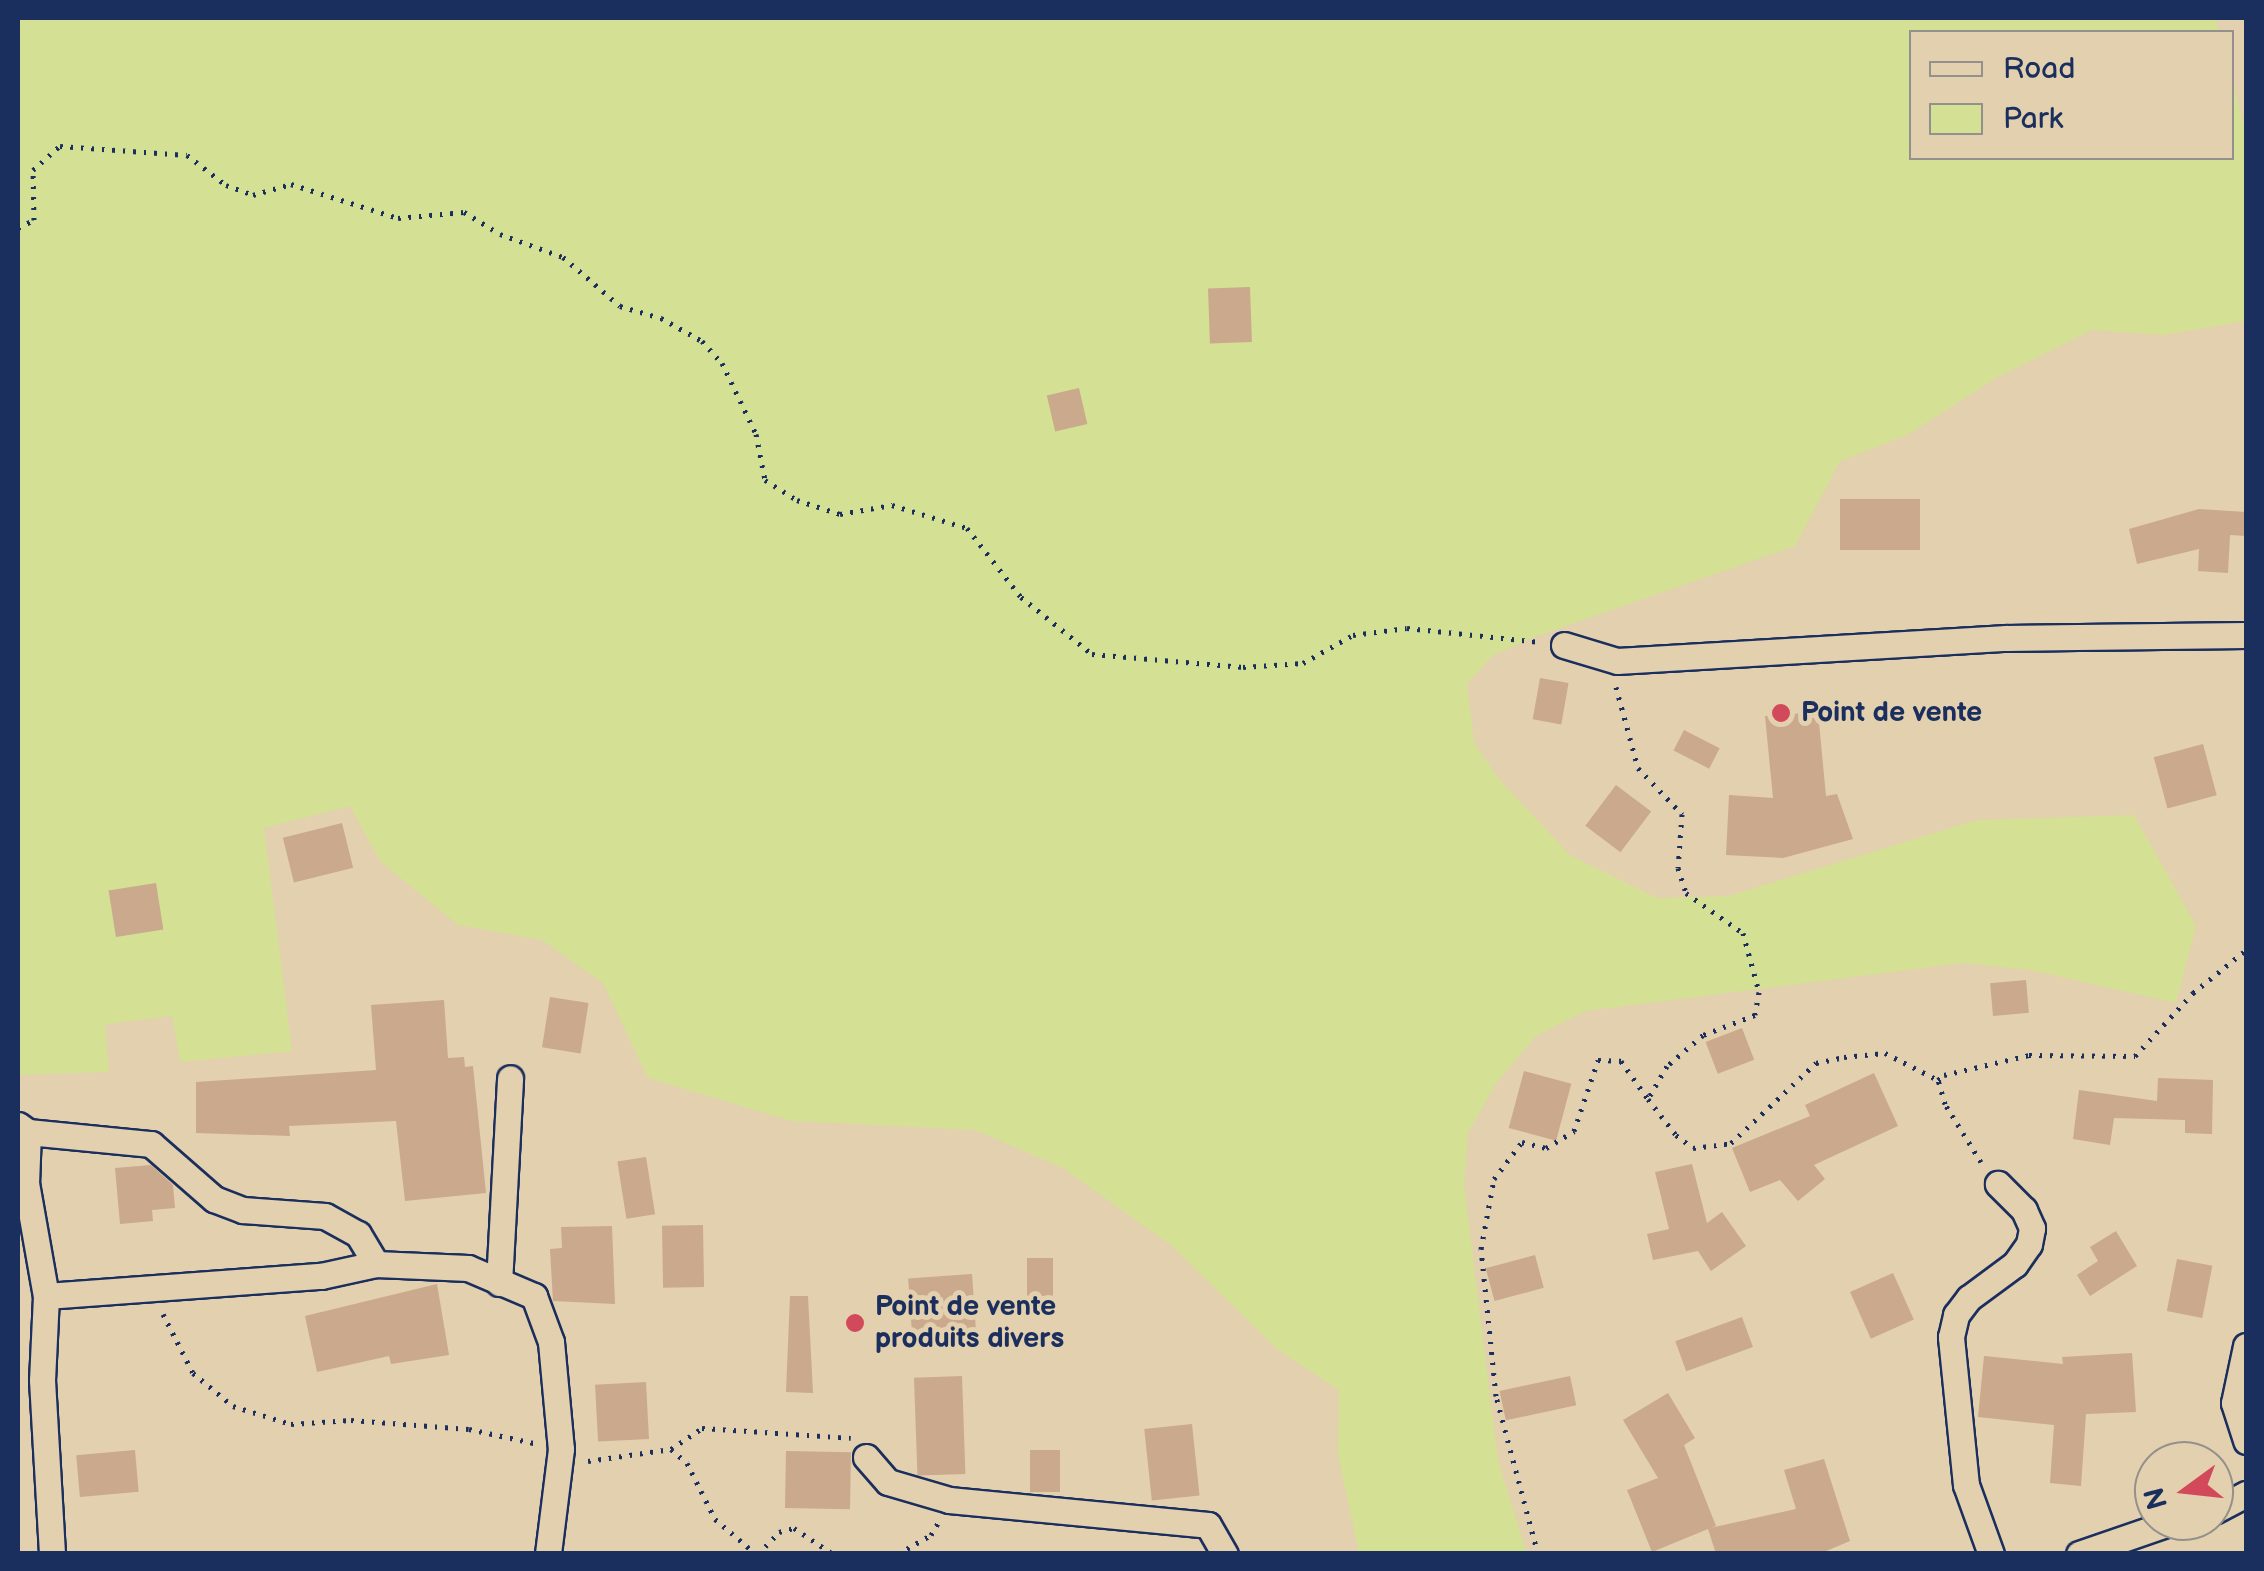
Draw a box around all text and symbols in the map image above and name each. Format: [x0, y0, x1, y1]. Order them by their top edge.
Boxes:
legend [1909, 30, 2234, 160]
text: Road [2003, 51, 2076, 87]
text: Park [2003, 101, 2063, 137]
place label: Point de vente [1801, 696, 1982, 730]
marker: Point de vente [1770, 702, 1792, 724]
place label: Point de vente produits divers [875, 1290, 1064, 1356]
marker: Point de vente produits divers [844, 1312, 866, 1334]
north arrow [2134, 1441, 2234, 1541]
text: N [2138, 1484, 2175, 1513]

